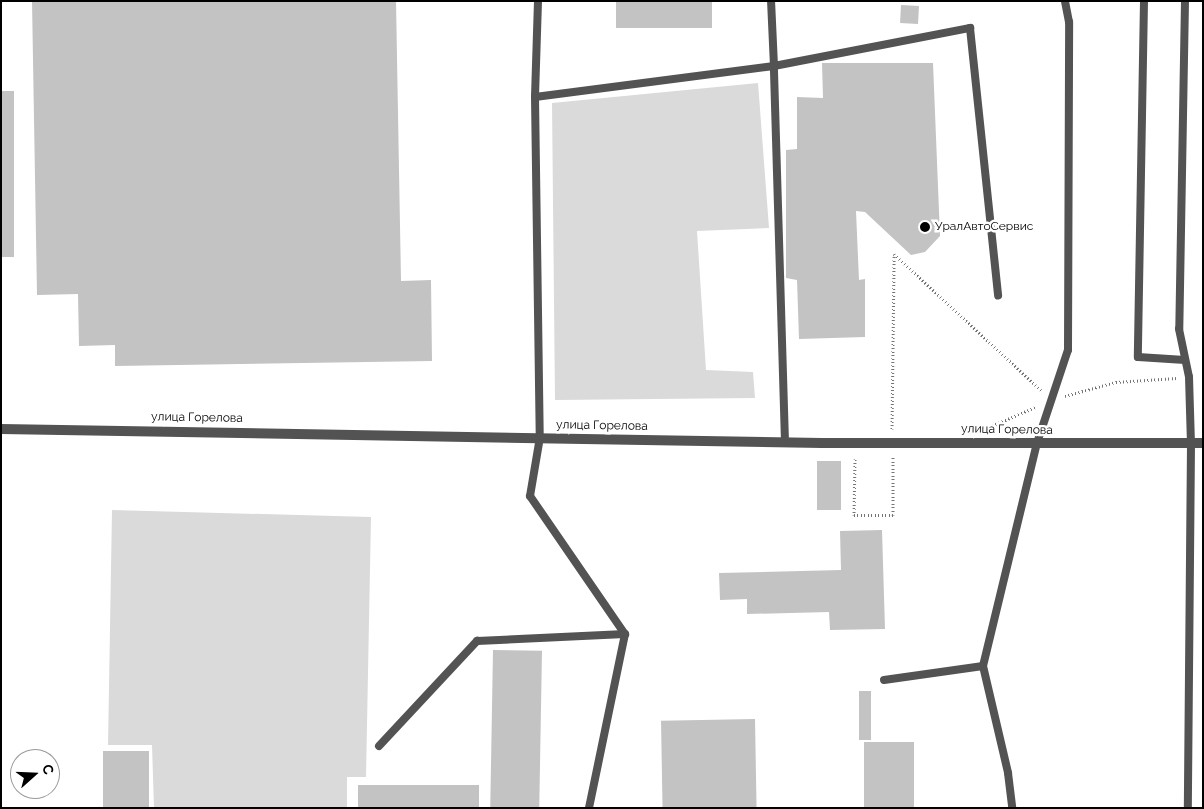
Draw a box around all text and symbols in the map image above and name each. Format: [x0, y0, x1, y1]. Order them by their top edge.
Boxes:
place label: УралАвтоСервис [935, 220, 1033, 234]
marker: УралАвтоСервис [919, 221, 931, 233]
street label: улица Горелова [151, 410, 243, 426]
street label: улица Горелова [556, 418, 648, 434]
street label: улица Горелова [961, 422, 1053, 438]
north arrow [10, 749, 60, 799]
text: С [39, 762, 57, 776]

